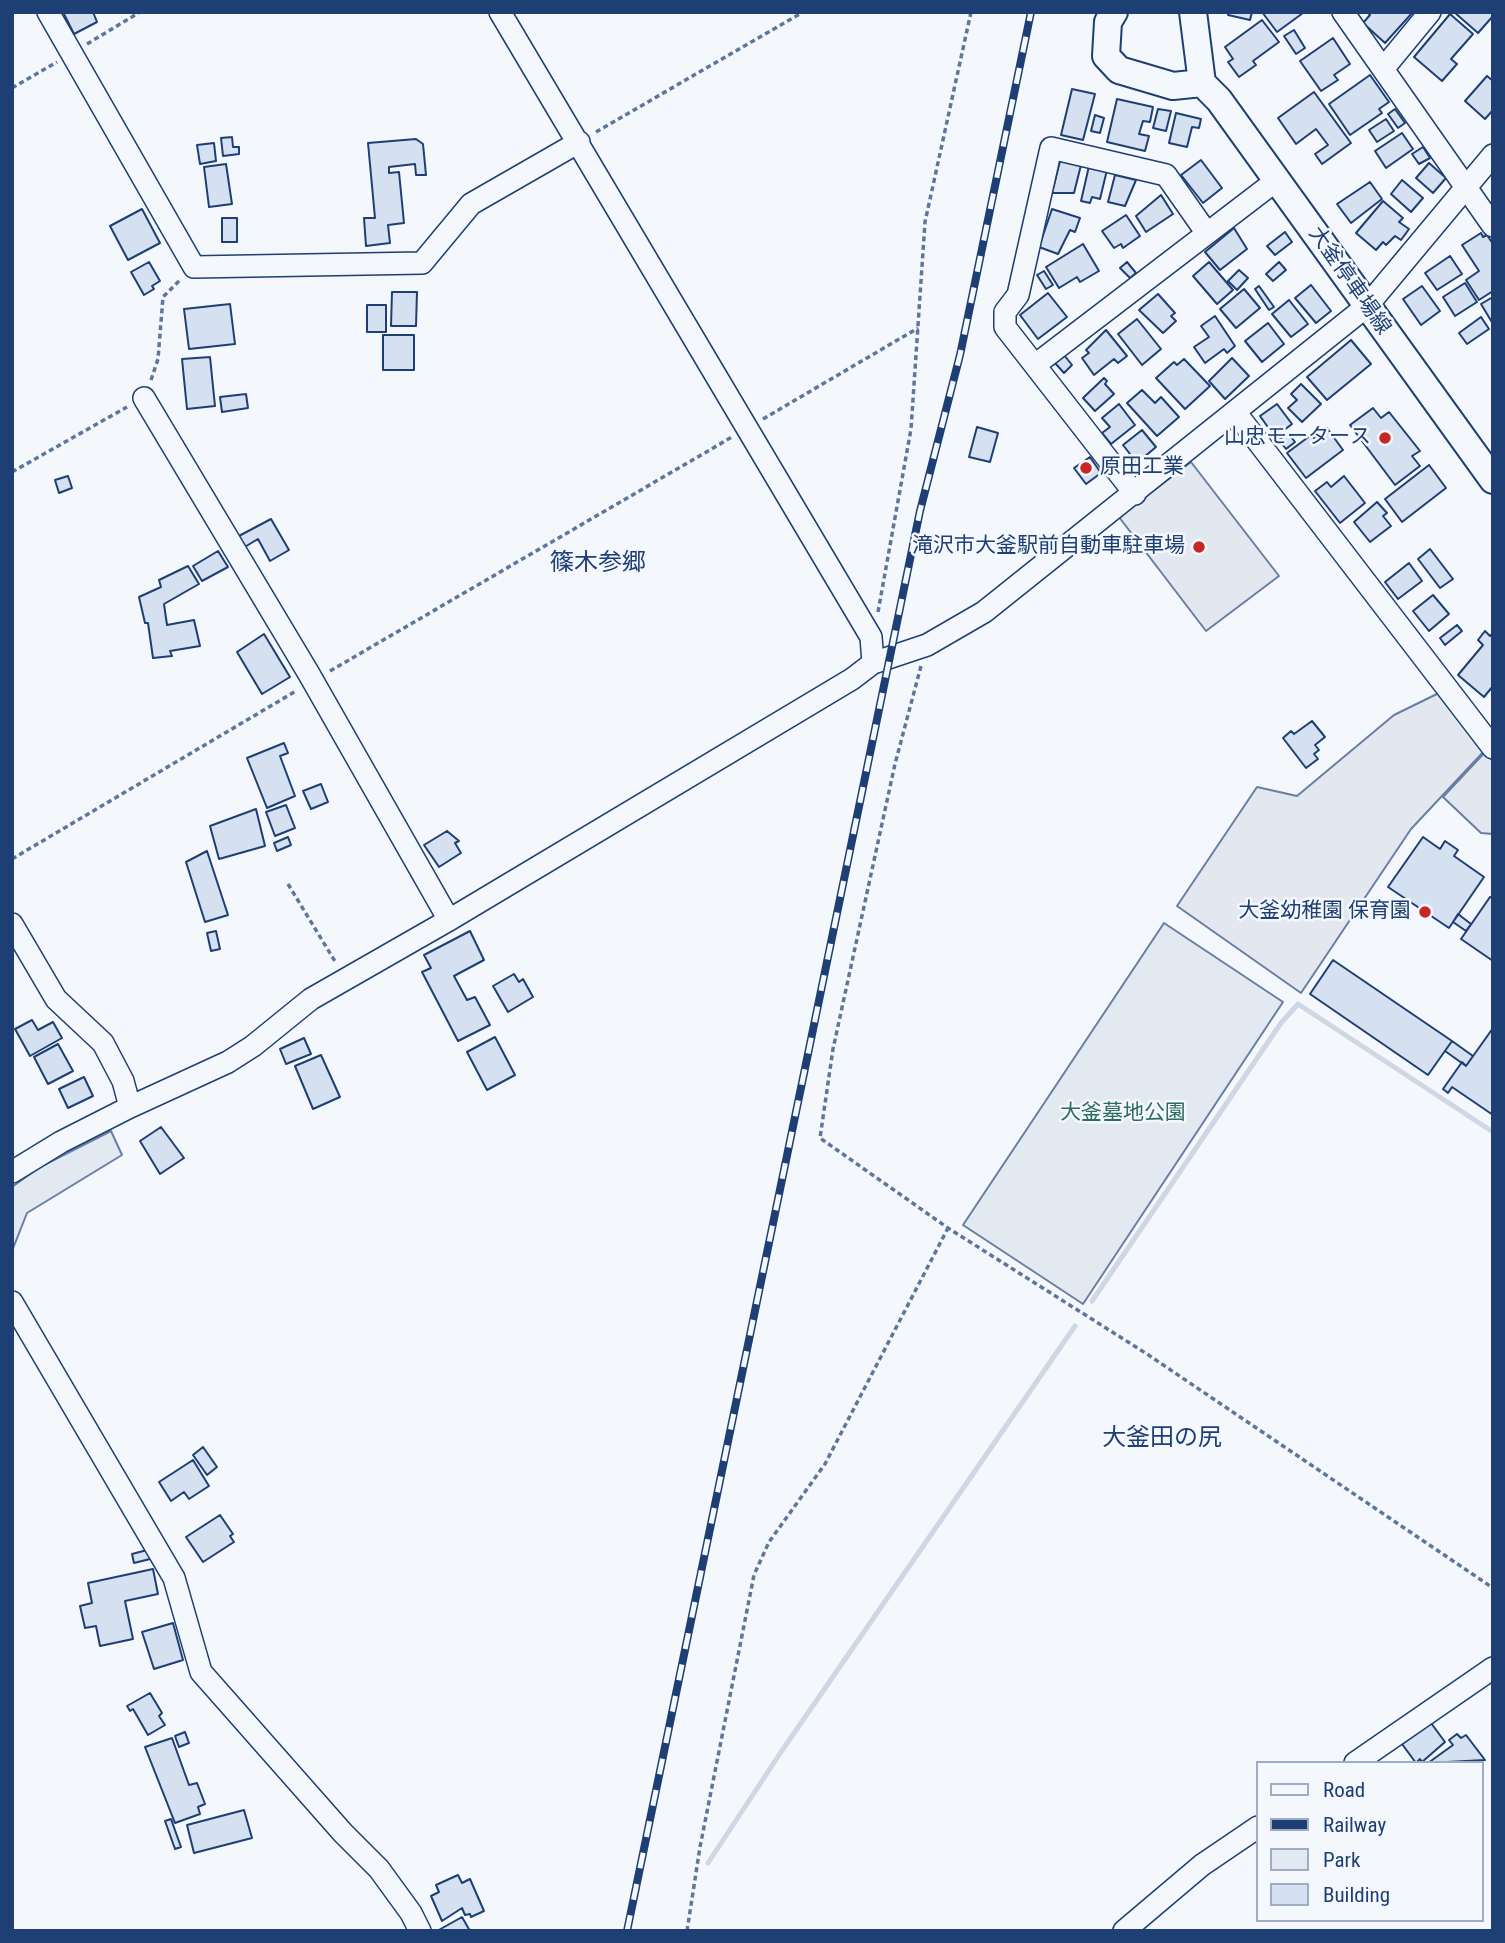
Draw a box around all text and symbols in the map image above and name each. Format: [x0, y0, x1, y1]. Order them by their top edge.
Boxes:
street label: 大釜停車場線 [1303, 222, 1395, 340]
place label: 山忠モータース [1224, 425, 1371, 451]
marker: 山忠モータース [1377, 430, 1393, 446]
place label: 原田工業 [1100, 455, 1184, 481]
marker: 原田工業 [1078, 460, 1094, 476]
place label: 滝沢市大釜駅前自動車駐車場 [912, 534, 1185, 560]
marker: 滝沢市大釜駅前自動車駐車場 [1191, 539, 1207, 555]
district label: 篠木参郷 [550, 550, 646, 578]
place label: 大釜幼稚園 保育園 [1238, 899, 1411, 925]
marker: 大釜幼稚園 保育園 [1417, 904, 1433, 920]
park label: 大釜墓地公園 [1060, 1101, 1186, 1127]
district label: 大釜田の尻 [1102, 1425, 1222, 1453]
legend [1256, 1761, 1484, 1922]
text: Road [1323, 1778, 1365, 1802]
text: Railway [1323, 1813, 1386, 1837]
text: Park [1323, 1848, 1360, 1872]
text: Building [1323, 1883, 1390, 1907]

